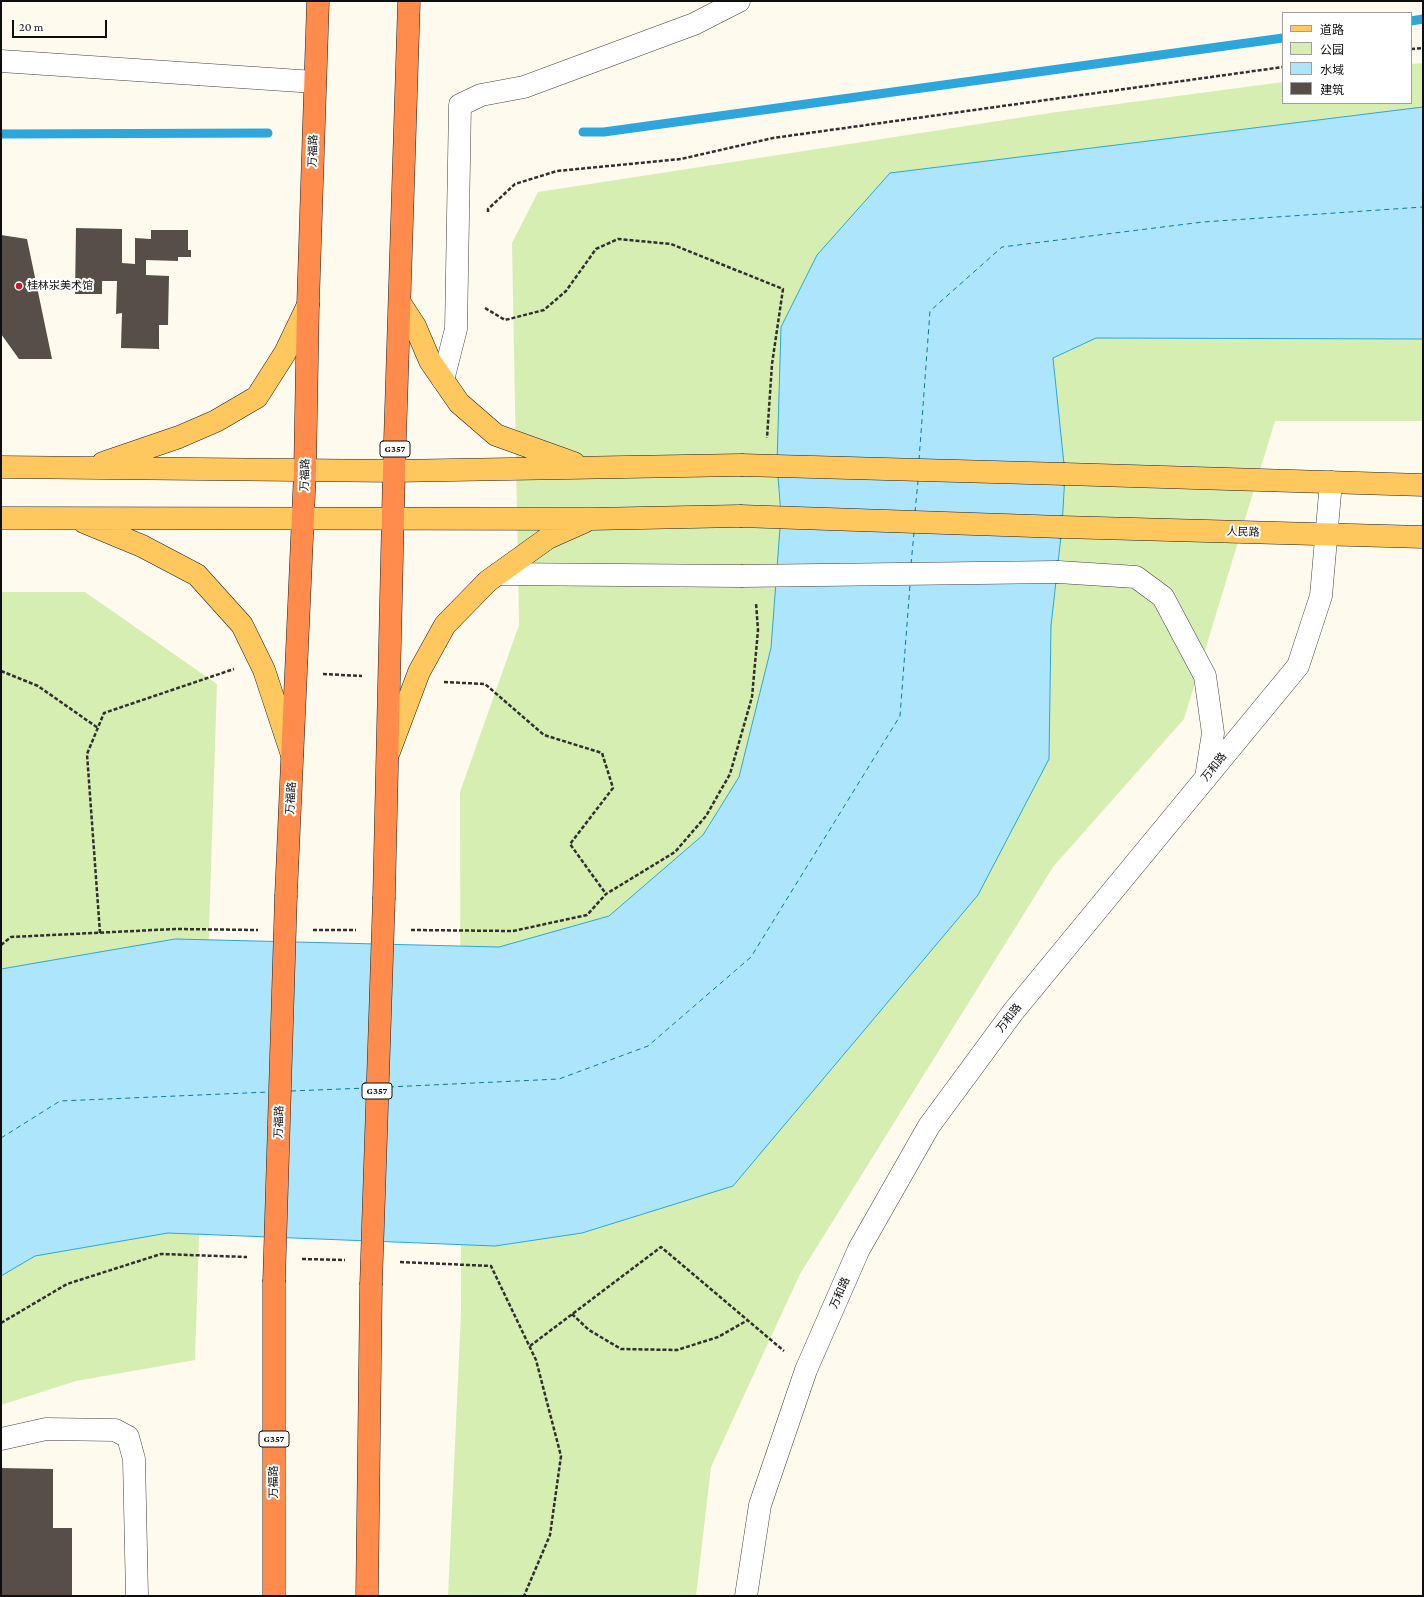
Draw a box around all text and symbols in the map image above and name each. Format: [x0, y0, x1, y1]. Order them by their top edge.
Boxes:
scale bar [14, 12, 109, 38]
legend [1282, 12, 1412, 104]
text: 20 m [19, 20, 43, 34]
text: 道路 [1320, 23, 1344, 37]
text: 公园 [1320, 43, 1344, 57]
text: 水域 [1320, 63, 1344, 77]
text: 建筑 [1320, 83, 1344, 97]
street label: 万福路 [306, 134, 320, 168]
place label: 桂林汖美术馆 [27, 279, 93, 293]
marker: 桂林汖美术馆 [14, 281, 24, 291]
road number: G357 [380, 441, 410, 457]
street label: 万福路 [298, 458, 312, 492]
street label: 人民路 [1226, 525, 1260, 539]
street label: 万和路 [1198, 750, 1230, 784]
street label: 万福路 [284, 781, 298, 815]
street label: 万和路 [994, 1001, 1024, 1035]
road number: G357 [362, 1083, 392, 1099]
street label: 万福路 [272, 1105, 286, 1139]
street label: 万和路 [827, 1275, 853, 1311]
road number: G357 [259, 1431, 289, 1447]
street label: 万福路 [267, 1466, 281, 1498]

